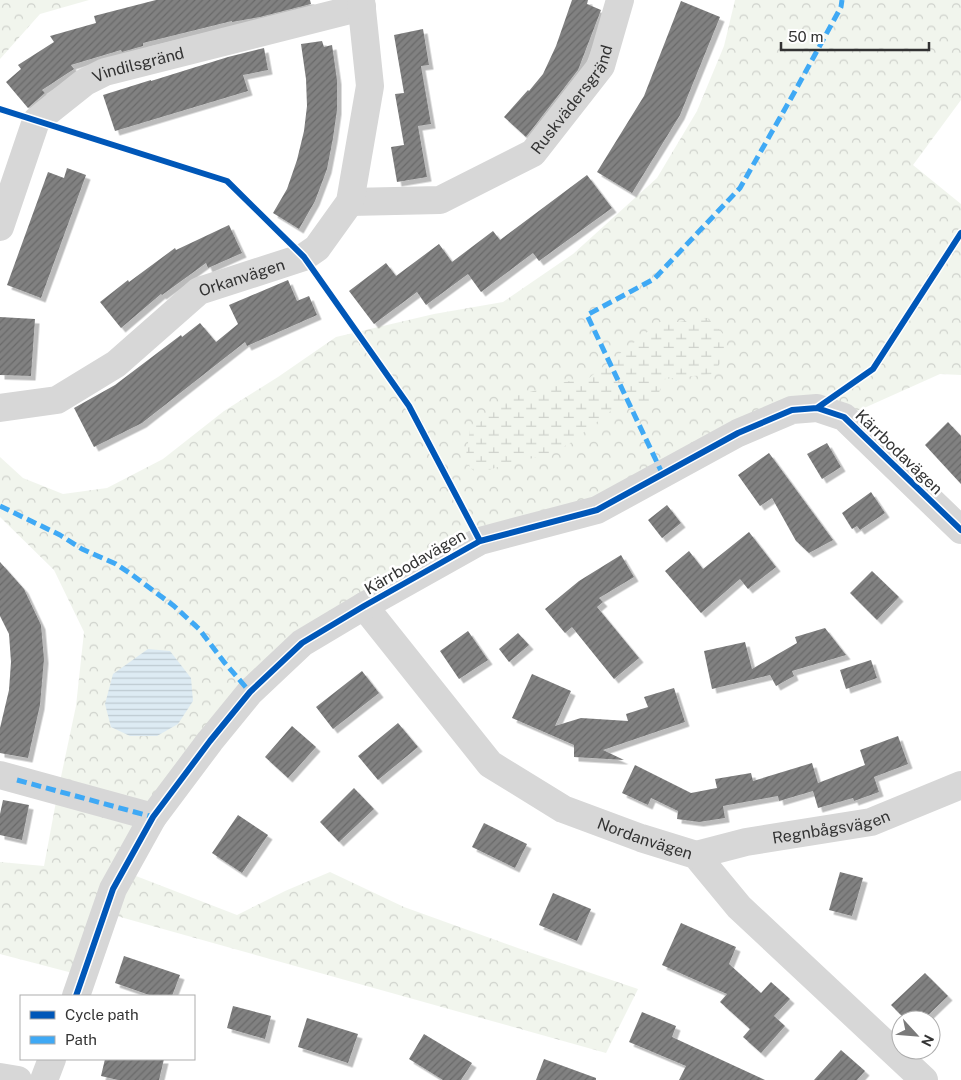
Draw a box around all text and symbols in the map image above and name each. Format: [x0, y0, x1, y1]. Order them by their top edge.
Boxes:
scale bar [781, 20, 928, 52]
text: 50 m [788, 28, 823, 45]
street label: Vindilsgränd [89, 43, 186, 86]
street label: Ruskvädersgränd [526, 43, 616, 158]
street label: Orkanvägen [196, 254, 287, 300]
street label: Kärrbodavägen [852, 406, 946, 498]
street label: Kärrbodavägen [361, 525, 469, 599]
street label: Regnbågsvägen [771, 806, 893, 847]
street label: Nordanvägen [595, 813, 695, 863]
legend [20, 995, 195, 1060]
text: Cycle path [65, 1006, 139, 1023]
north arrow [891, 1010, 941, 1060]
text: Path [65, 1031, 97, 1048]
text: N [918, 1032, 937, 1049]

